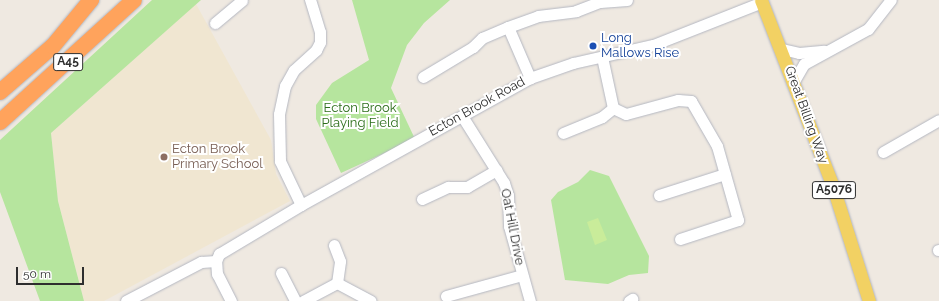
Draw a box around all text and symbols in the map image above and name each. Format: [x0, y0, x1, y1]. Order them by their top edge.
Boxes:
place label: Long Mallows Rise [601, 31, 679, 62]
marker: Long Mallows Rise [588, 41, 598, 51]
road number: A45 [53, 52, 83, 72]
street label: Great Billing Way [781, 64, 831, 166]
street label: Ecton Brook Road [426, 74, 528, 140]
park label: Ecton Brook Playing Field [321, 101, 399, 132]
place label: Ecton Brook Primary School [172, 142, 263, 173]
marker: Ecton Brook Primary School [159, 152, 169, 162]
road number: A5076 [811, 180, 857, 200]
street label: Oat Hill Drive [497, 187, 527, 267]
scale bar [18, 259, 86, 285]
text: 50 m [23, 267, 51, 281]

